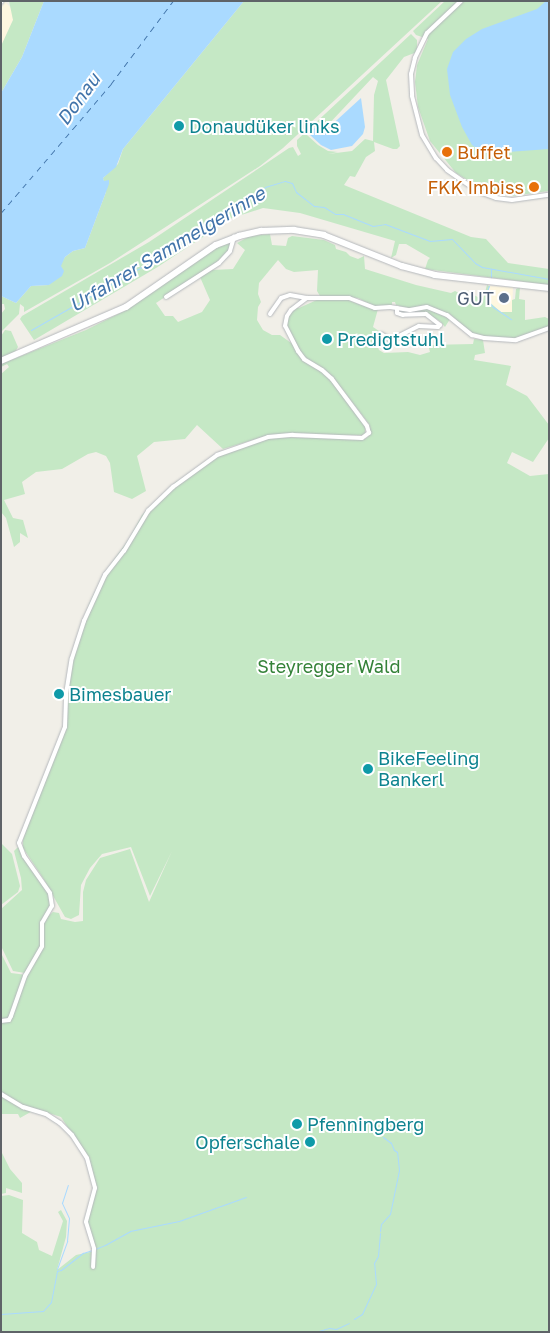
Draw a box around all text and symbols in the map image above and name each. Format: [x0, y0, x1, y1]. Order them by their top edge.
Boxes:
water label: Donau [52, 69, 104, 129]
place label: Donaudüker links [189, 115, 340, 137]
marker: Donaudüker links [173, 120, 185, 132]
place label: Buffet [457, 141, 511, 163]
marker: Buffet [441, 146, 453, 158]
place label: FKK Imbiss [427, 176, 524, 198]
marker: FKK Imbiss [528, 181, 540, 193]
water label: Urfahrer Sammelgerinne [65, 182, 269, 316]
place label: GUT [457, 287, 494, 309]
marker: GUT [498, 292, 510, 304]
place label: Predigtstuhl [337, 328, 445, 350]
marker: Predigtstuhl [321, 333, 333, 345]
park label: Steyregger Wald [257, 655, 401, 677]
place label: Bimesbauer [69, 683, 171, 705]
marker: Bimesbauer [53, 688, 65, 700]
place label: BikeFeeling Bankerl [378, 748, 479, 791]
marker: BikeFeeling Bankerl [362, 763, 374, 775]
place label: Pfenningberg [307, 1113, 424, 1135]
marker: Pfenningberg [291, 1118, 303, 1130]
place label: Opferschale [195, 1131, 300, 1153]
marker: Opferschale [304, 1136, 316, 1148]

